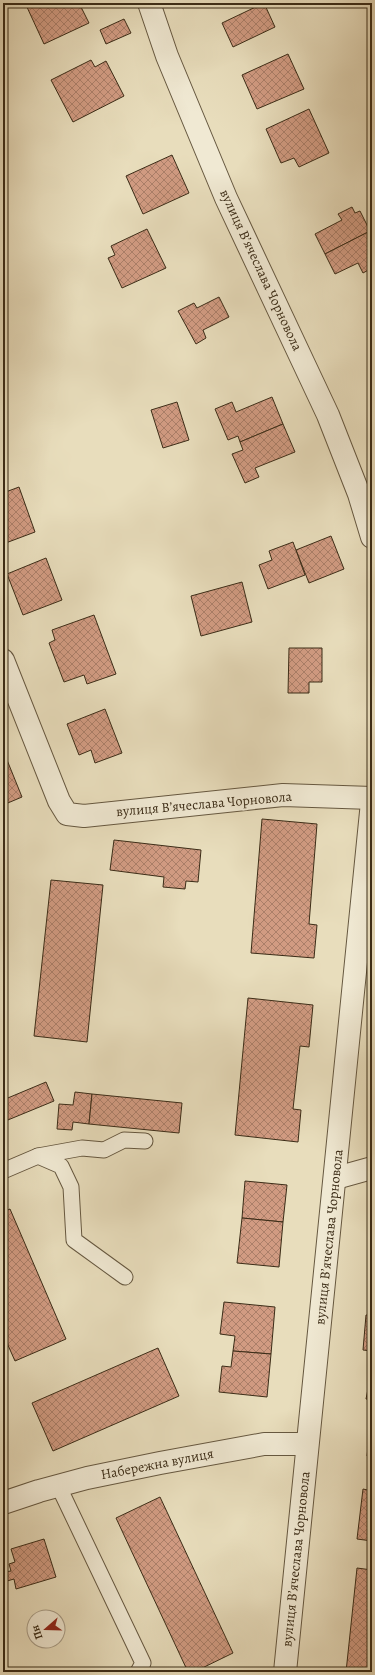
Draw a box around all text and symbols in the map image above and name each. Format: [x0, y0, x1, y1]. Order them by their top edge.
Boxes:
street label: вулиця Вʼячеслава Чорновола [215, 186, 307, 354]
street label: вулиця Вʼячеслава Чорновола [115, 787, 293, 821]
street label: вулиця Вʼячеслава Чорновола [310, 1148, 348, 1326]
street label: Набережна вулиця [99, 1444, 215, 1484]
street label: вулиця Вʼячеслава Чорновола [277, 1470, 315, 1648]
north arrow [26, 1609, 66, 1649]
text: Пн [27, 1622, 47, 1642]

